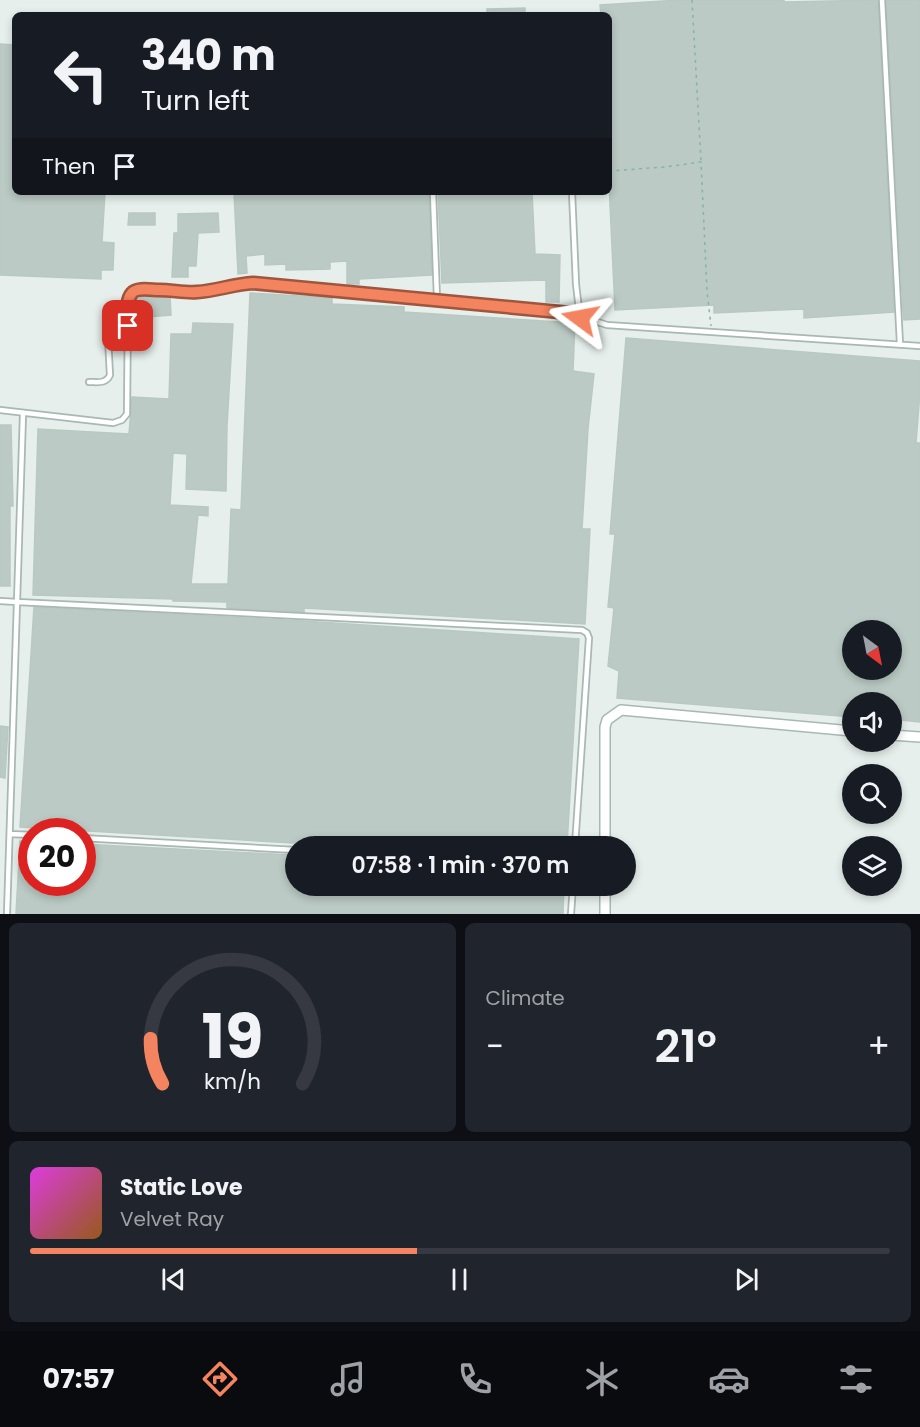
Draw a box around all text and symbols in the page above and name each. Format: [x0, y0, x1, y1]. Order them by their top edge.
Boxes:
text: 340 m [141, 26, 276, 85]
icon: left [42, 36, 120, 114]
text: Turn left [141, 82, 250, 119]
icon: arrive [108, 150, 141, 183]
text: Then [42, 151, 96, 182]
position arrow [548, 286, 612, 350]
pin [102, 300, 153, 351]
icon: arrive [111, 309, 144, 342]
north arrow [842, 620, 902, 680]
map controls [842, 620, 902, 896]
button: sound [842, 692, 902, 752]
button: search [842, 764, 902, 824]
speed limit sign: 20 [18, 818, 96, 896]
button: layers [842, 836, 902, 896]
text: 07:58 · 1 min · 370 m [352, 850, 569, 881]
text: Climate [486, 984, 565, 1012]
text: 19 [201, 992, 263, 1080]
text: 21° [655, 1015, 717, 1078]
text: − [486, 1023, 504, 1070]
text: + [867, 1023, 890, 1070]
text: km/h [204, 1067, 261, 1098]
text: Static Love [120, 1172, 243, 1203]
text: Velvet Ray [120, 1205, 224, 1233]
icon: previous [157, 1263, 190, 1296]
icon: pause [443, 1263, 476, 1296]
icon: next [730, 1263, 763, 1296]
icon: directions [199, 1358, 241, 1400]
icon: music [327, 1358, 369, 1400]
icon: phone [454, 1358, 496, 1400]
icon: climate [581, 1358, 623, 1400]
icon: car [708, 1358, 750, 1400]
icon: filters [835, 1358, 877, 1400]
text: 07:57 [43, 1360, 114, 1397]

